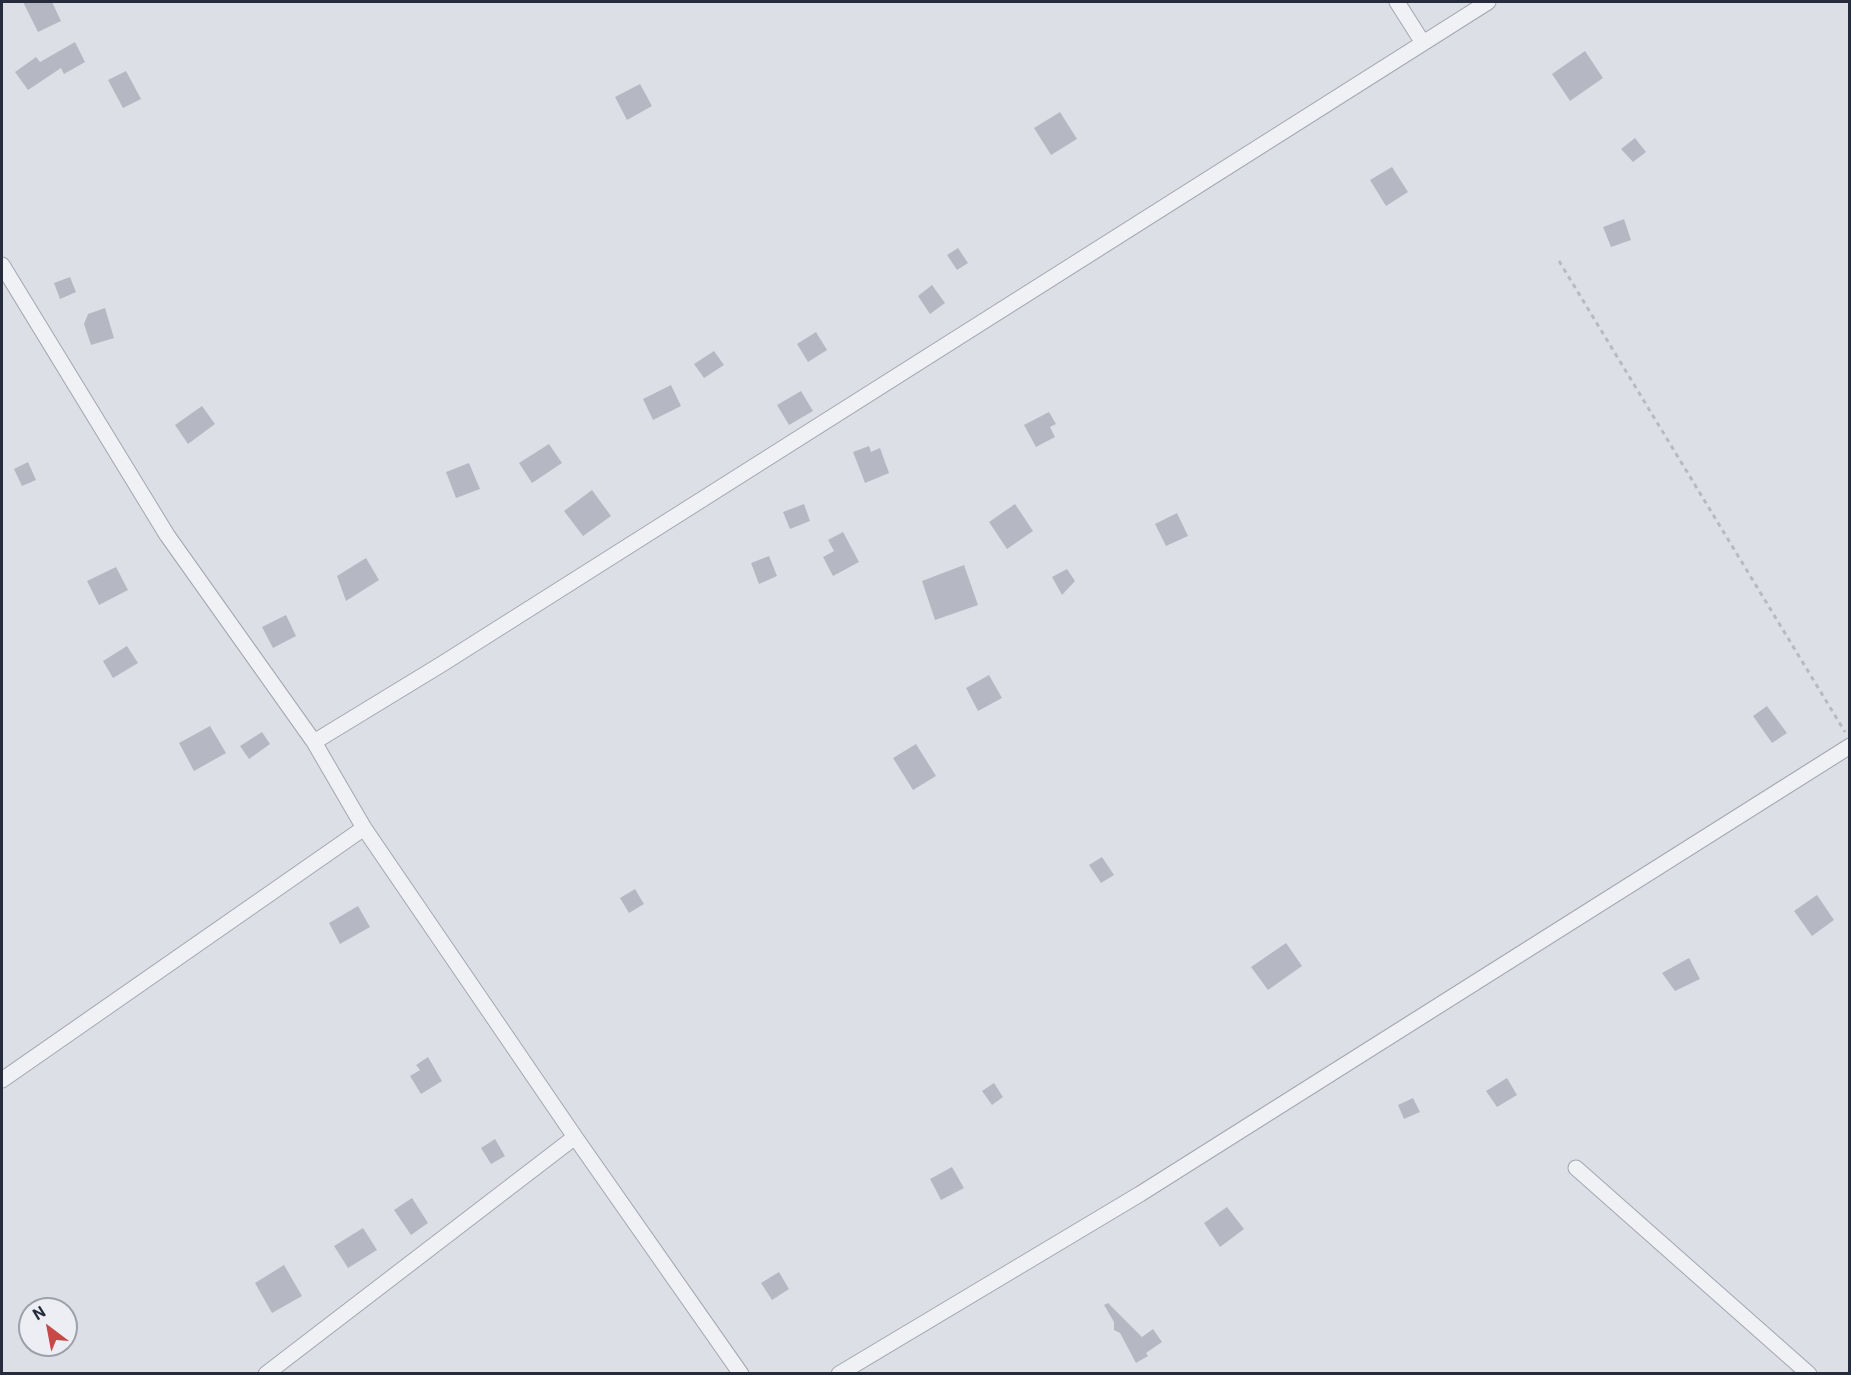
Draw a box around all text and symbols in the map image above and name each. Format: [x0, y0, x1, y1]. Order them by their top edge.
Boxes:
north arrow [18, 1297, 78, 1357]
text: N [29, 1302, 49, 1324]

